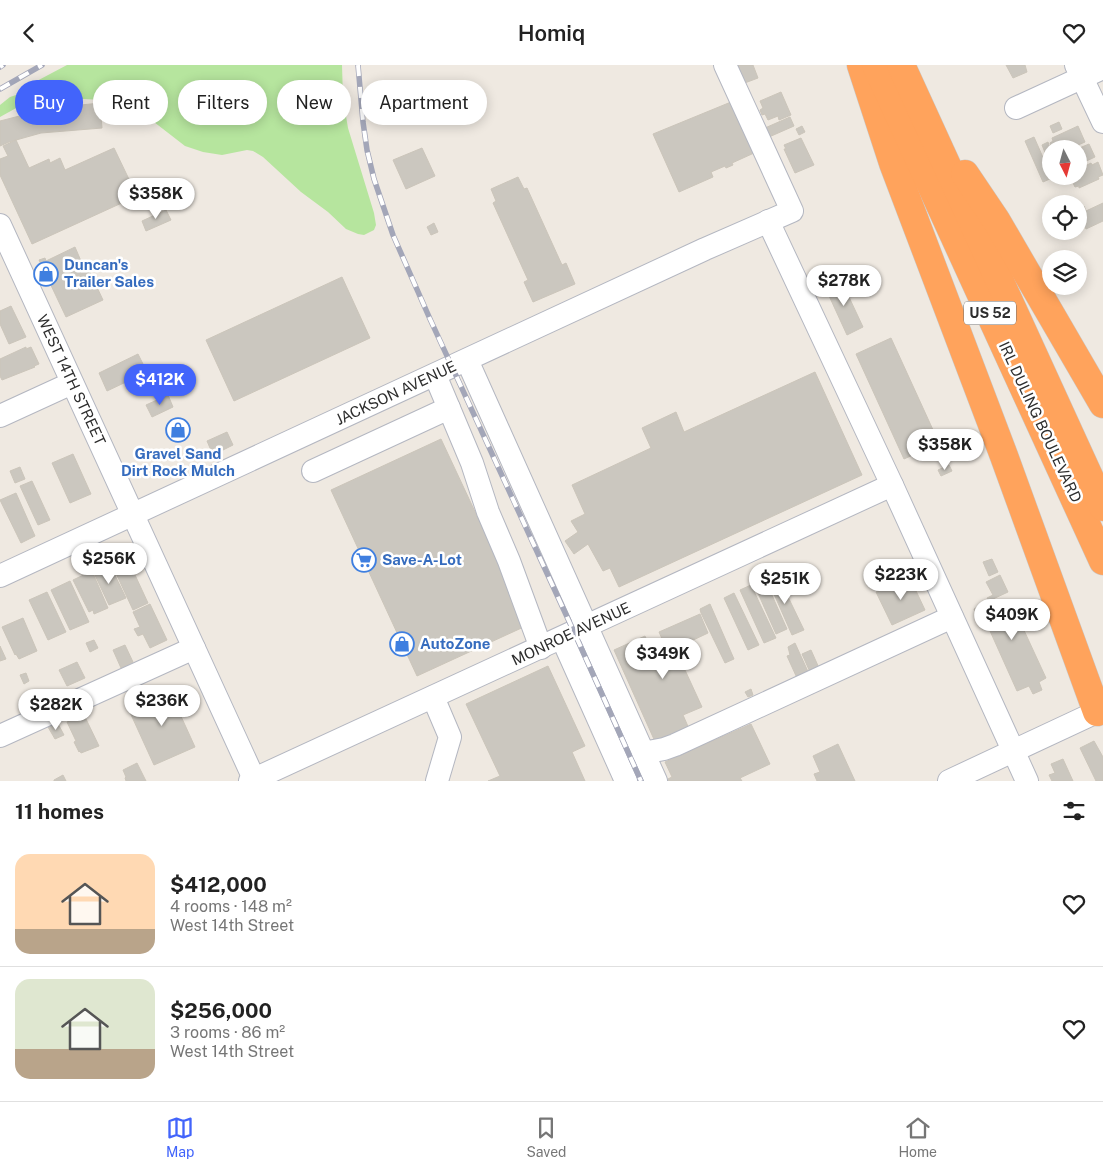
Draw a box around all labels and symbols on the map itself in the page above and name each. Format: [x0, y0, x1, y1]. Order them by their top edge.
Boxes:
north arrow [1042, 140, 1088, 185]
pin: $358K [121, 177, 191, 220]
place label: Duncan's Trailer Sales [64, 256, 154, 290]
shop icon: Duncan's Trailer Sales [33, 261, 59, 287]
pin: $278K [809, 265, 879, 307]
road number: US 52 [964, 302, 1016, 325]
street label: WEST 14TH STREET [34, 312, 109, 448]
street label: IRL DULING BOULEVARD [996, 339, 1085, 505]
street label: JACKSON AVENUE [333, 357, 459, 428]
pin: $412K [125, 363, 195, 406]
shop icon: Gravel Sand Dirt Rock Mulch [165, 417, 191, 443]
pin: $358K [910, 429, 980, 471]
place label: Gravel Sand Dirt Rock Mulch [121, 445, 235, 479]
pin: $256K [74, 543, 144, 585]
supermarket icon: Save-A-Lot [351, 547, 377, 573]
place label: Save-A-Lot [382, 551, 462, 568]
pin: $223K [866, 559, 936, 601]
pin: $251K [750, 563, 820, 605]
street label: MONROE AVENUE [509, 599, 633, 669]
pin: $409K [977, 599, 1047, 641]
shop icon: AutoZone [389, 631, 415, 657]
place label: AutoZone [420, 635, 490, 652]
pin: $349K [628, 637, 698, 680]
pin: $236K [127, 685, 197, 727]
pin: $282K [21, 689, 91, 731]

